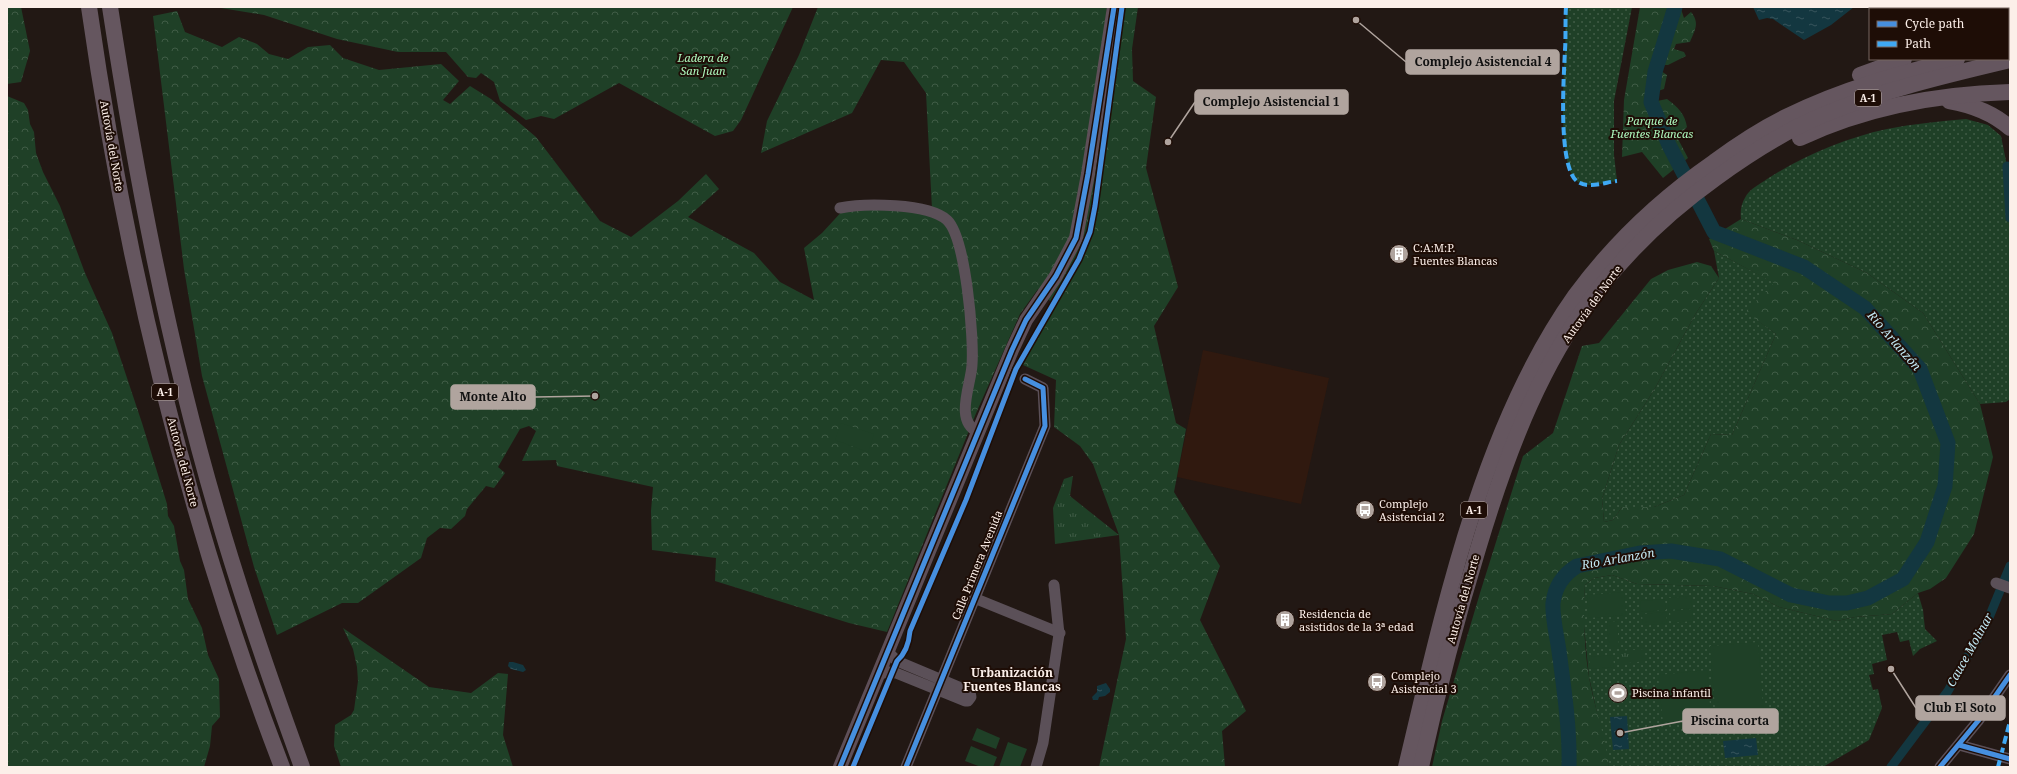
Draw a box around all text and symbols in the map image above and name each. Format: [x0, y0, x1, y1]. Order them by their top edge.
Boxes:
legend [1869, 8, 2009, 60]
text: Cycle path [1905, 15, 1965, 32]
text: Path [1905, 35, 1931, 52]
park label: Ladera de San Juan [677, 50, 729, 78]
callout: Complejo Asistencial 4 [1406, 50, 1559, 74]
text: Complejo Asistencial 4 [1414, 53, 1552, 70]
callout: Complejo Asistencial 1 [1195, 90, 1348, 114]
road number: A-1 [1855, 90, 1881, 106]
text: Complejo Asistencial 1 [1202, 93, 1340, 110]
street label: Autovía del Norte [97, 99, 128, 193]
park label: Parque de Fuentes Blancas [1610, 113, 1693, 141]
place label: C:A:M:P. Fuentes Blancas [1413, 240, 1498, 268]
building icon: C:A:M:P. Fuentes Blancas [1388, 243, 1410, 265]
street label: Autovía del Norte [1558, 262, 1625, 345]
water label: Río Arlanzón [1863, 307, 1925, 374]
road number: A-1 [152, 384, 178, 400]
callout: Monte Alto [451, 385, 535, 409]
text: Monte Alto [459, 388, 527, 405]
street label: Autovía del Norte [164, 415, 203, 508]
place label: Complejo Asistencial 2 [1379, 496, 1445, 524]
bus stop icon: Complejo Asistencial 2 [1354, 499, 1376, 521]
road number: A-1 [1461, 502, 1487, 518]
street label: Calle Primera Avenida [948, 508, 1005, 622]
water label: Río Arlanzón [1579, 544, 1656, 573]
street label: Autovía del Norte [1443, 552, 1482, 645]
place label: Residencia de asistidos de la 3ª edad [1299, 606, 1414, 634]
building icon: Residencia de asistidos de la 3ª edad [1274, 609, 1296, 631]
water label: Cauce Molinar [1942, 610, 1997, 690]
district label: Urbanización Fuentes Blancas [963, 664, 1061, 695]
place label: Complejo Asistencial 3 [1391, 668, 1457, 696]
bus stop icon: Complejo Asistencial 3 [1366, 671, 1388, 693]
sports icon: Piscina infantil [1607, 682, 1629, 704]
place label: Piscina infantil [1632, 685, 1712, 700]
callout: Club El Soto [1916, 696, 2005, 720]
text: Club El Soto [1924, 699, 1996, 716]
callout: Piscina corta [1683, 709, 1778, 733]
text: Piscina corta [1691, 712, 1769, 729]

